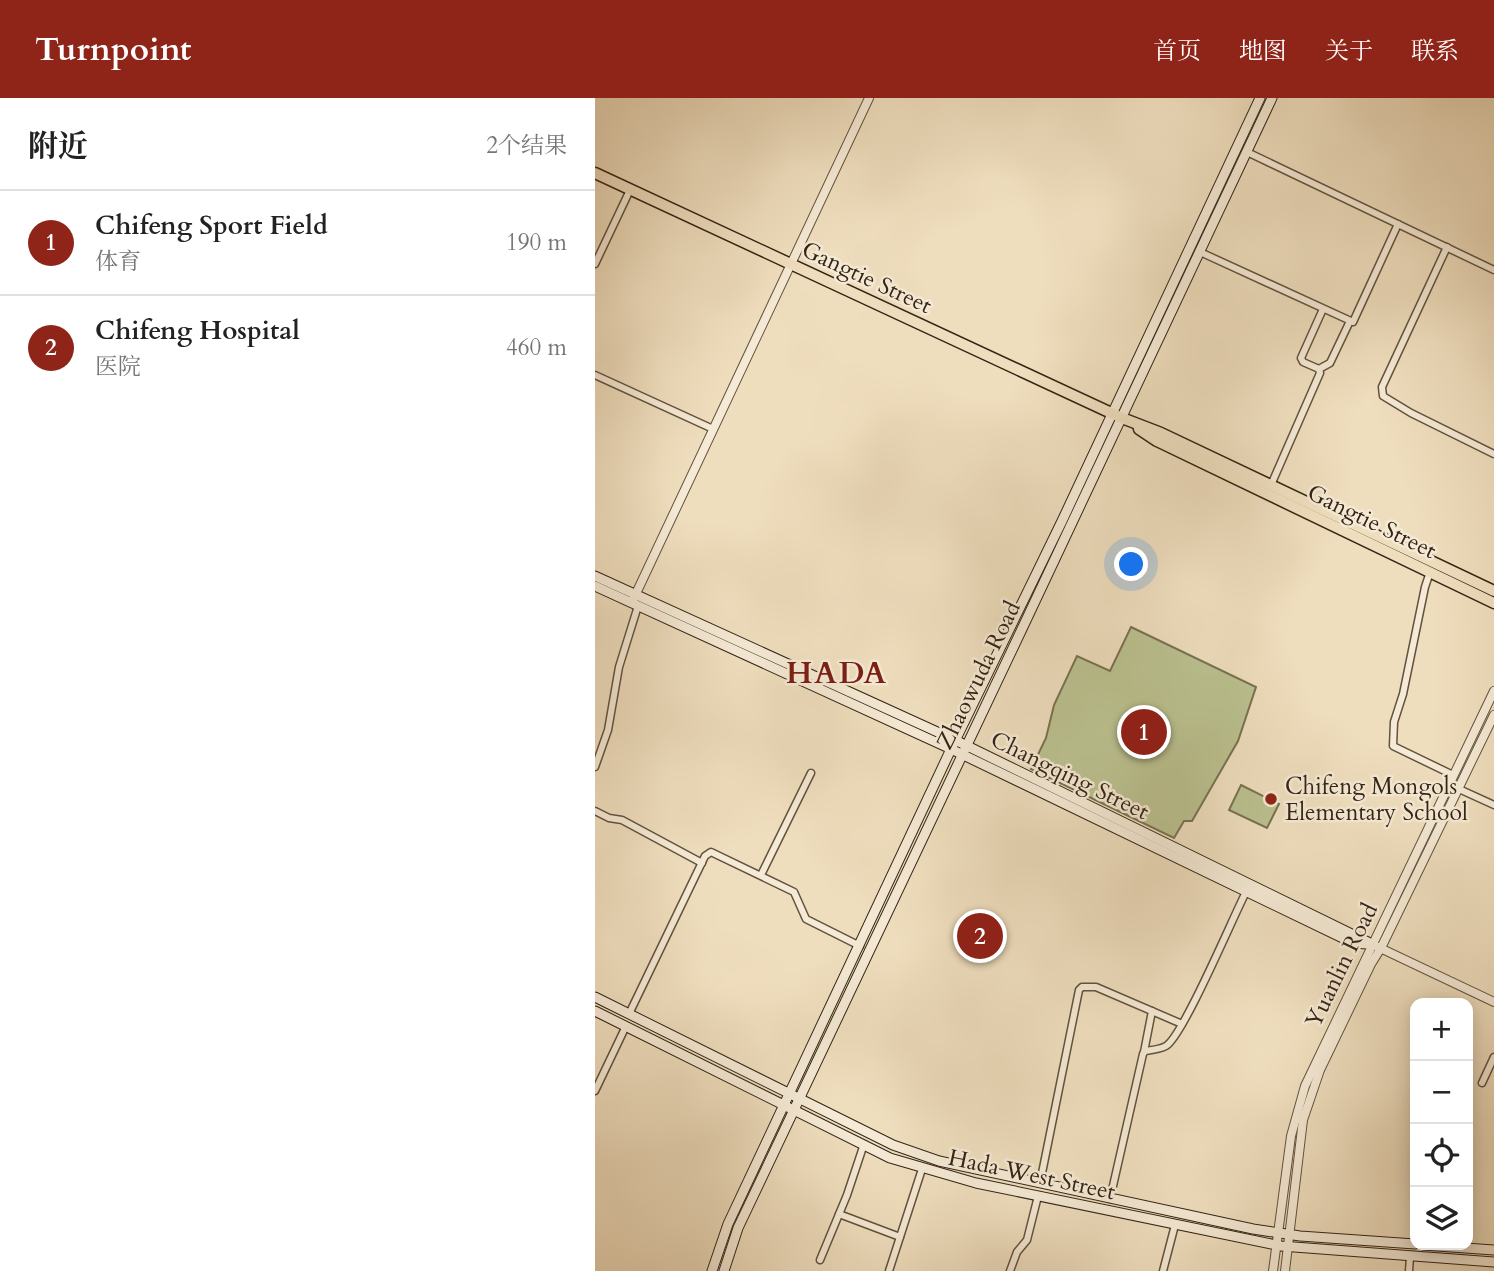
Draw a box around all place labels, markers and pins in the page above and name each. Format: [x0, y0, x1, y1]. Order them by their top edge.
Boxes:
pin: 1 [1121, 706, 1167, 758]
place label: Chifeng Mongols Elementary School [1285, 771, 1468, 828]
marker: Chifeng Mongols Elementary School [1263, 791, 1279, 807]
pin: 2 [957, 910, 1003, 962]

